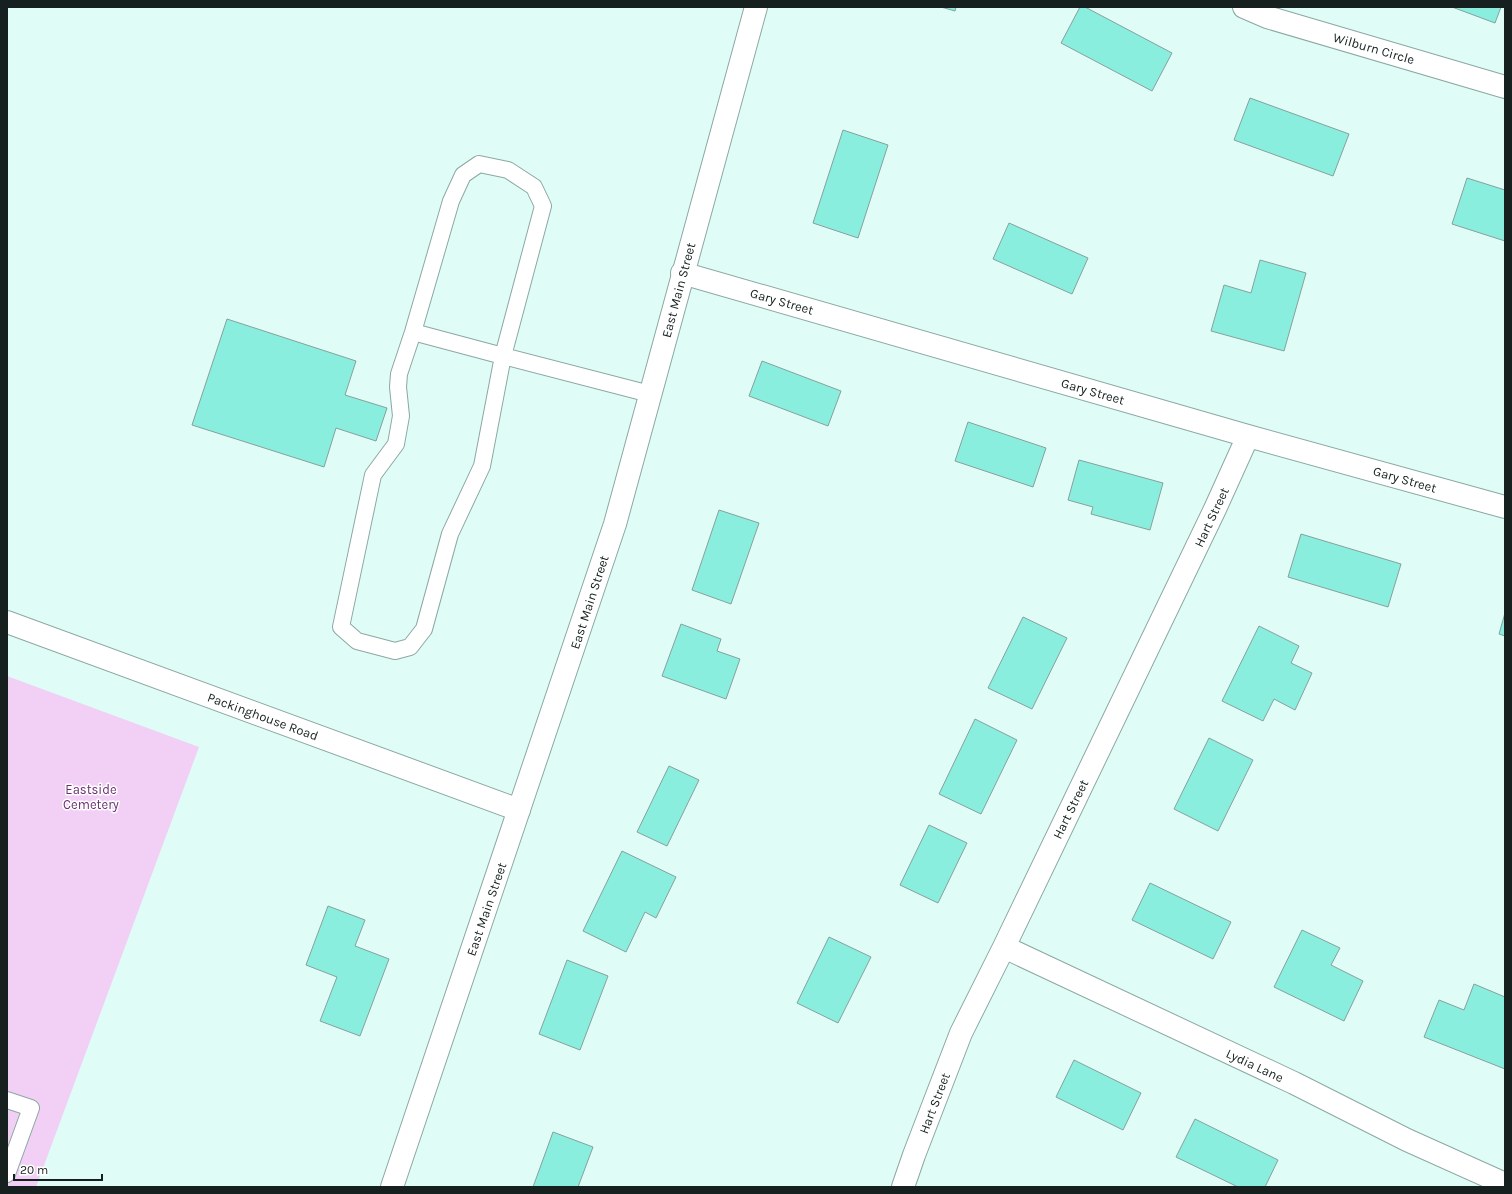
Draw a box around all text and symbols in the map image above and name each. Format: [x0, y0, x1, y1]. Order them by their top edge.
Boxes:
street label: Wilburn Circle [1331, 30, 1417, 67]
street label: East Main Street [659, 241, 698, 339]
street label: Gary Street [749, 285, 815, 318]
street label: Gary Street [1060, 375, 1126, 408]
street label: Gary Street [1372, 463, 1438, 496]
street label: Hart Street [1191, 485, 1232, 549]
street label: East Main Street [567, 553, 612, 651]
street label: Packinghouse Road [205, 689, 320, 743]
street label: Hart Street [1050, 777, 1091, 841]
park label: Eastside Cemetery [63, 782, 119, 812]
street label: East Main Street [463, 860, 510, 958]
street label: Lydia Lane [1224, 1046, 1286, 1085]
street label: Hart Street [916, 1070, 953, 1136]
scale bar [14, 1156, 102, 1182]
text: 20 m [20, 1163, 48, 1177]

